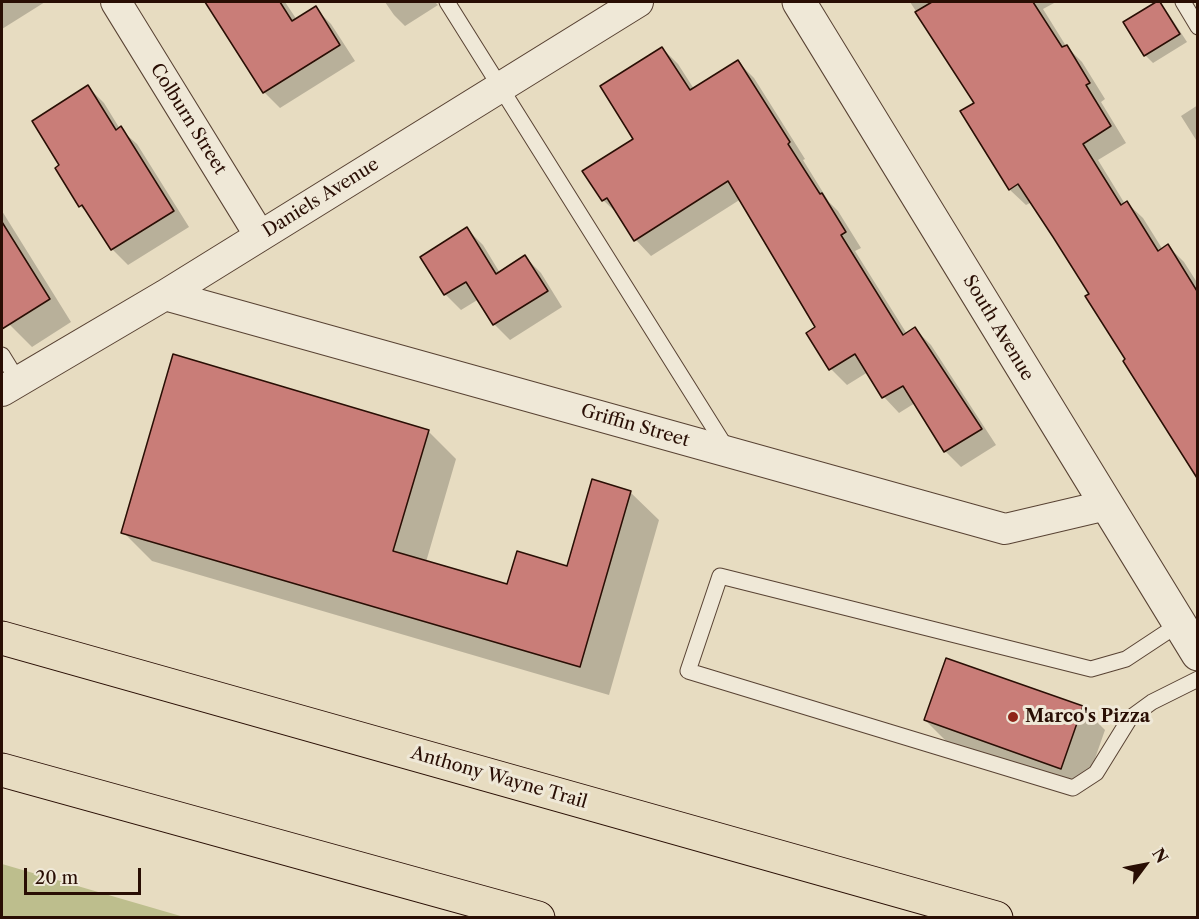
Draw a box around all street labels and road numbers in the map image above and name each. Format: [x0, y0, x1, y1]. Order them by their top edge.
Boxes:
street label: Colburn Street [145, 59, 231, 179]
street label: Daniels Avenue [259, 154, 383, 242]
street label: South Avenue [958, 271, 1038, 385]
street label: Griffin Street [578, 400, 692, 452]
street label: Anthony Wayne Trail [408, 742, 590, 814]

